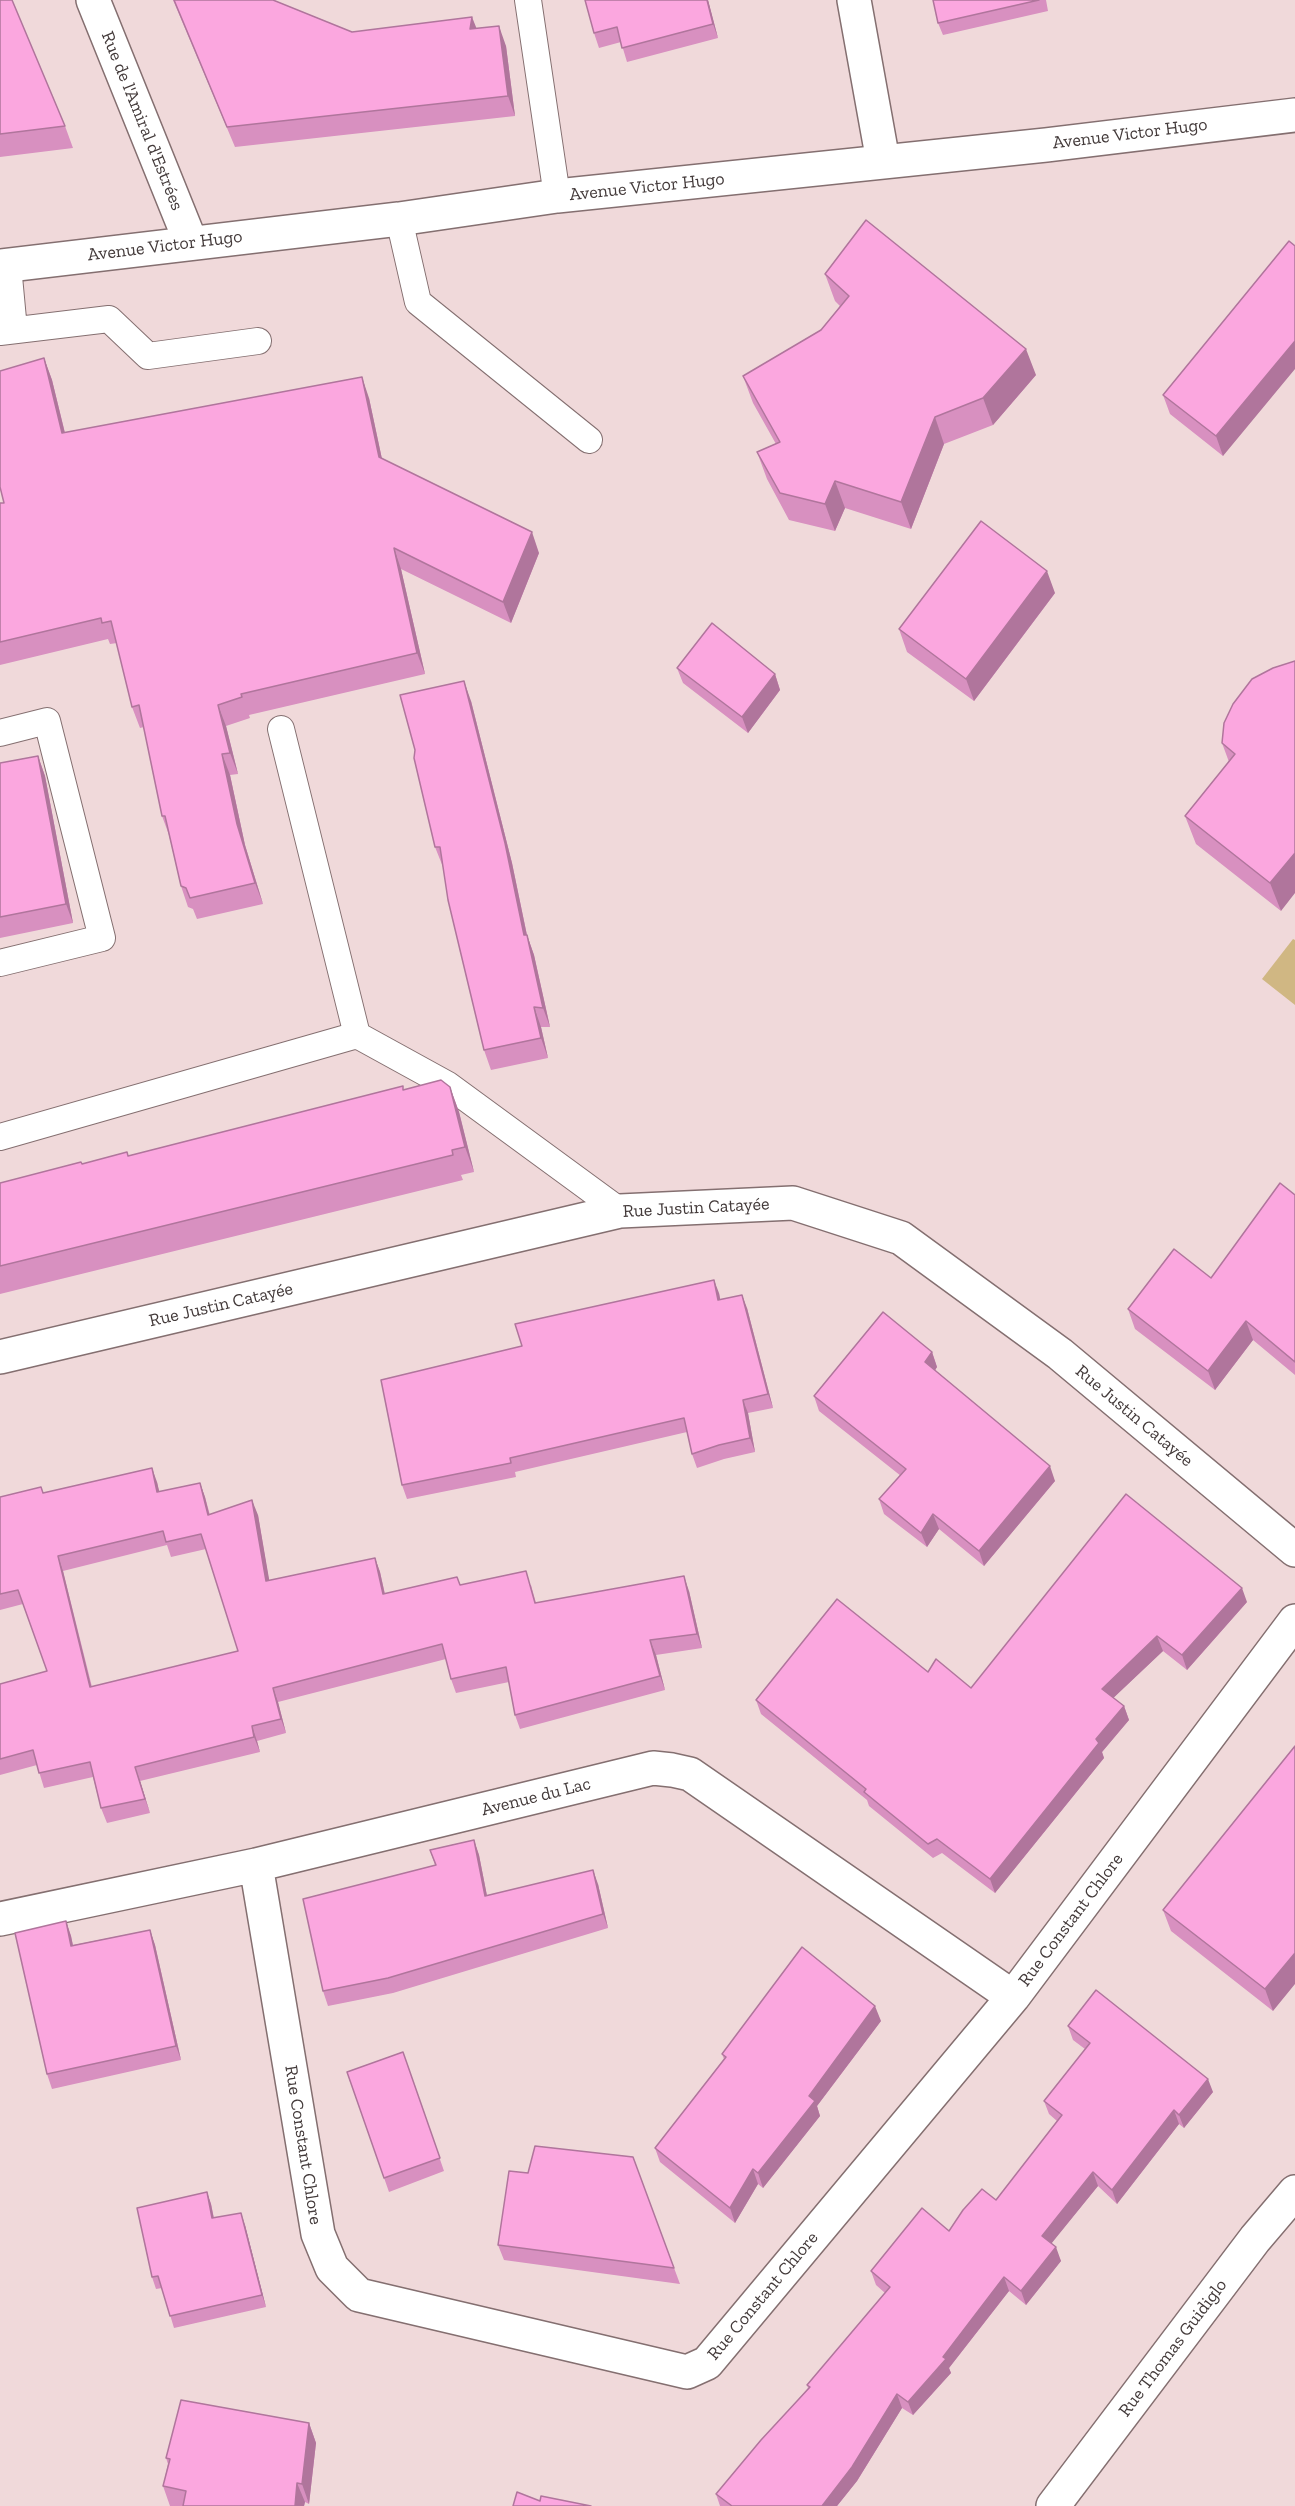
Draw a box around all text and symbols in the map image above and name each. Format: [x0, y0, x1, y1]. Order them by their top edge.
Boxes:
street label: Rue de l'Amiral d'Estrées [96, 28, 188, 214]
street label: Avenue Victor Hugo [1051, 114, 1209, 154]
street label: Avenue Victor Hugo [568, 168, 726, 206]
street label: Avenue Victor Hugo [86, 226, 244, 266]
street label: Rue Justin Catayée [622, 1193, 770, 1223]
street label: Rue Justin Catayée [147, 1278, 295, 1332]
street label: Rue Justin Catayée [1071, 1361, 1197, 1471]
street label: Avenue du Lac [479, 1773, 593, 1821]
street label: Rue Constant Chlore [1014, 1849, 1128, 1991]
street label: Rue Constant Chlore [280, 2064, 326, 2226]
street label: Rue Constant Chlore [703, 2227, 823, 2365]
street label: Rue Thomas Guidiglo [1114, 2275, 1232, 2421]

